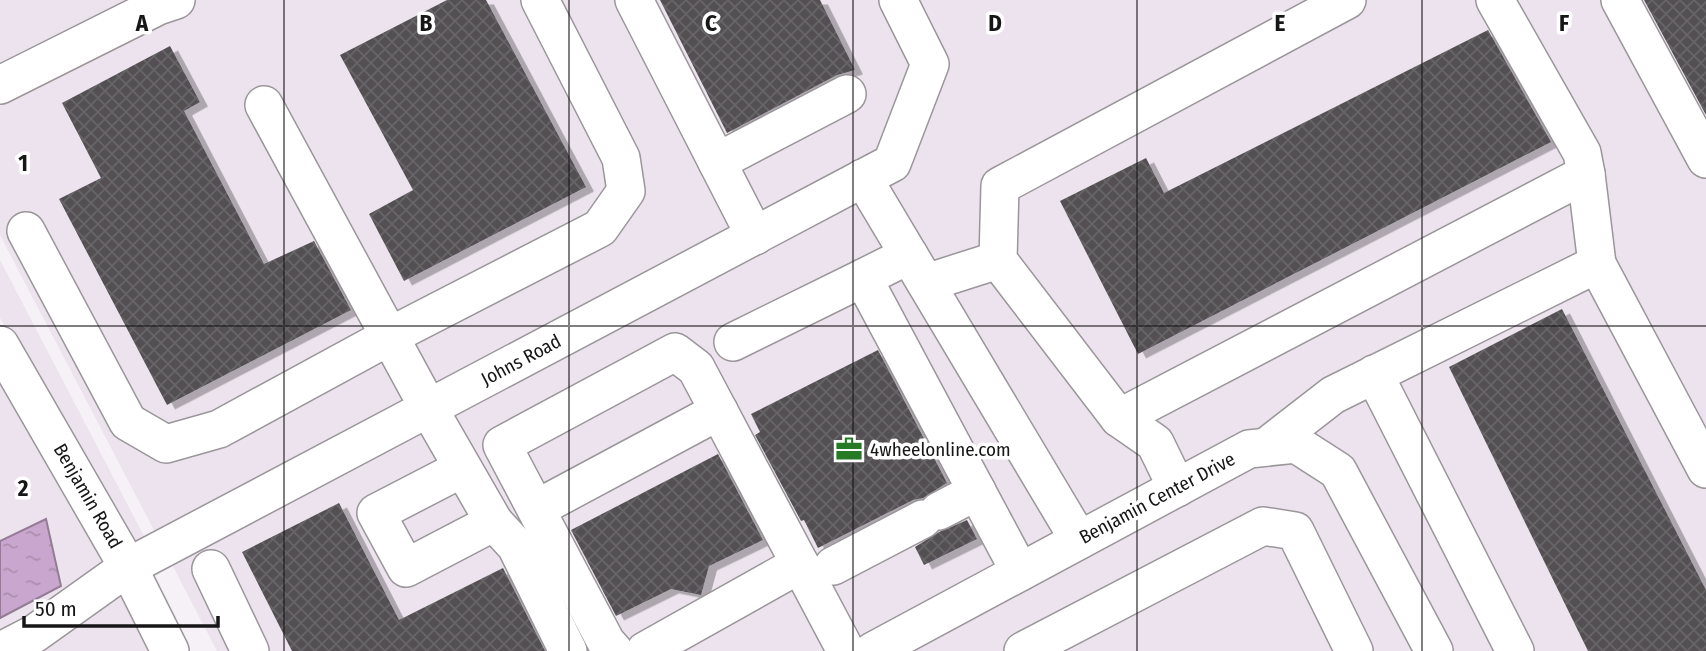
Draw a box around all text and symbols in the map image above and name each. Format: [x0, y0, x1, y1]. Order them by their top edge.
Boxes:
text: A [135, 9, 149, 37]
text: B [420, 9, 433, 37]
text: C [705, 9, 717, 37]
text: D [988, 9, 1002, 37]
text: E [1275, 9, 1286, 37]
text: F [1559, 9, 1569, 37]
text: 1 [18, 149, 28, 177]
street label: Johns Road [477, 329, 565, 391]
office icon: 4wheelonline.com [834, 434, 864, 464]
place label: 4wheelonline.com [870, 438, 1011, 461]
street label: Benjamin Road [49, 440, 127, 552]
street label: Benjamin Center Drive [1075, 447, 1239, 549]
text: 2 [17, 474, 29, 502]
scale bar [24, 584, 219, 628]
text: 50 m [35, 596, 77, 622]

